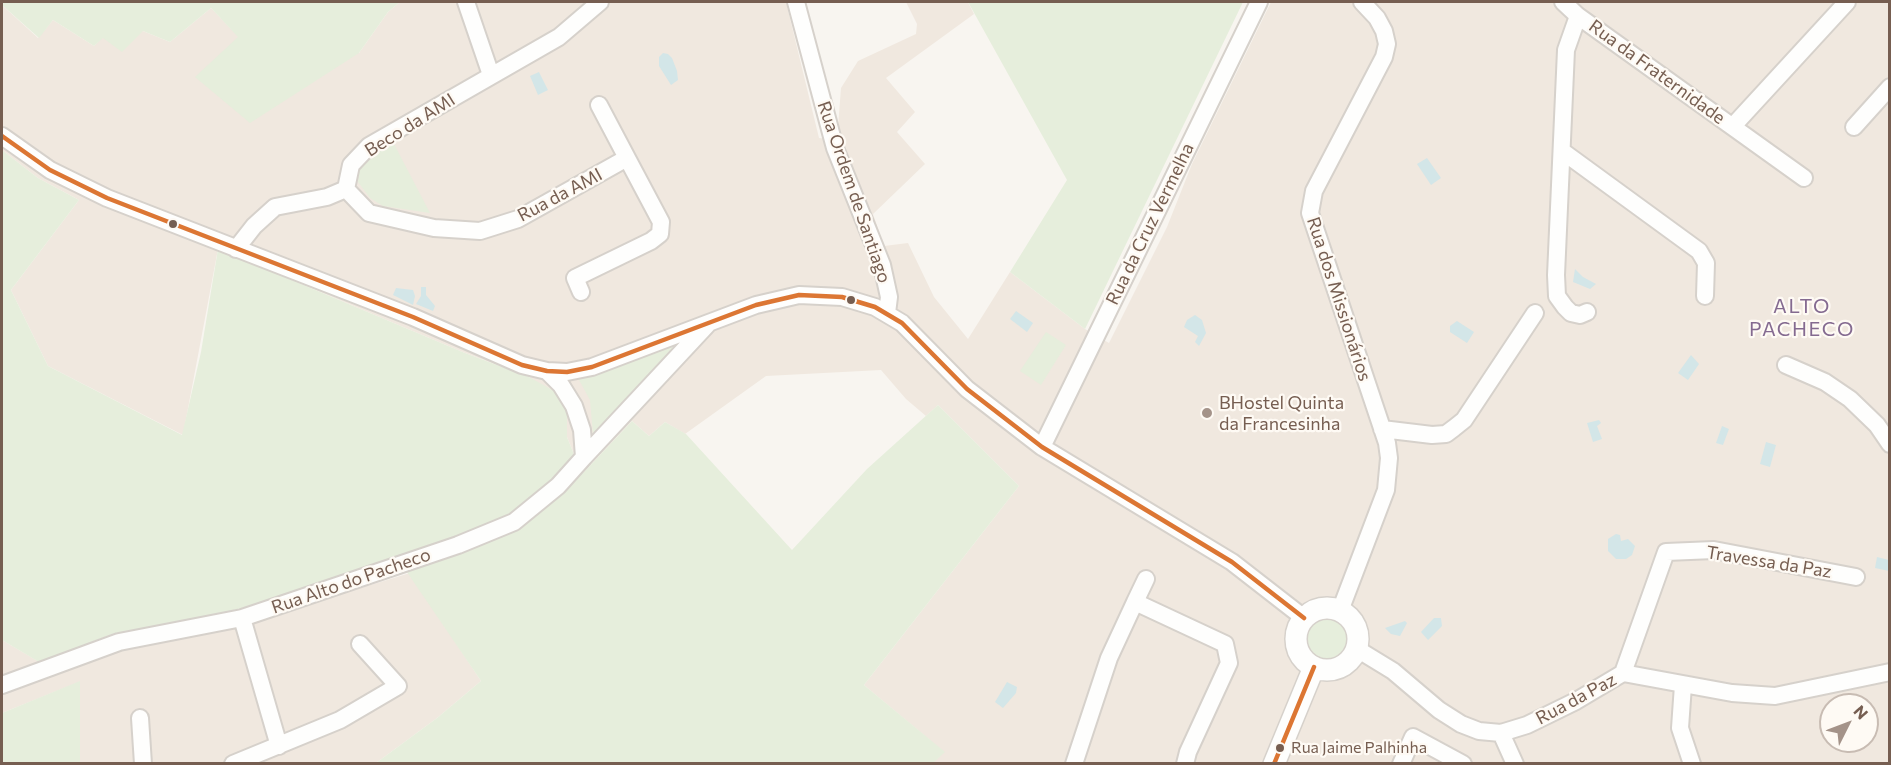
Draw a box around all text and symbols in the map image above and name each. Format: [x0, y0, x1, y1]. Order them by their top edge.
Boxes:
street label: Rua da Fraternidade [1585, 15, 1729, 129]
street label: Beco da AMI [361, 89, 459, 161]
street label: Rua Ordem de Santiago [813, 98, 895, 286]
street label: Rua da Cruz Vermelha [1101, 140, 1199, 308]
street label: Rua da AMI [514, 164, 606, 226]
street label: Rua dos Missionários [1302, 214, 1376, 384]
unlabelled marker [167, 218, 179, 230]
unlabelled marker [845, 294, 857, 306]
district label: ALTO PACHECO [1749, 294, 1855, 341]
place label: BHostel Quinta da Francesinha [1219, 392, 1344, 434]
marker: BHostel Quinta da Francesinha [1200, 406, 1214, 420]
street label: Travessa da Paz [1705, 541, 1833, 583]
street label: Rua Alto do Pacheco [269, 544, 433, 618]
street label: Rua da Paz [1532, 669, 1620, 729]
north arrow [1819, 693, 1879, 753]
text: N [1850, 701, 1872, 723]
place label: Rua Jaime Palhinha [1291, 738, 1427, 758]
marker: Rua Jaime Palhinha [1274, 742, 1286, 754]

